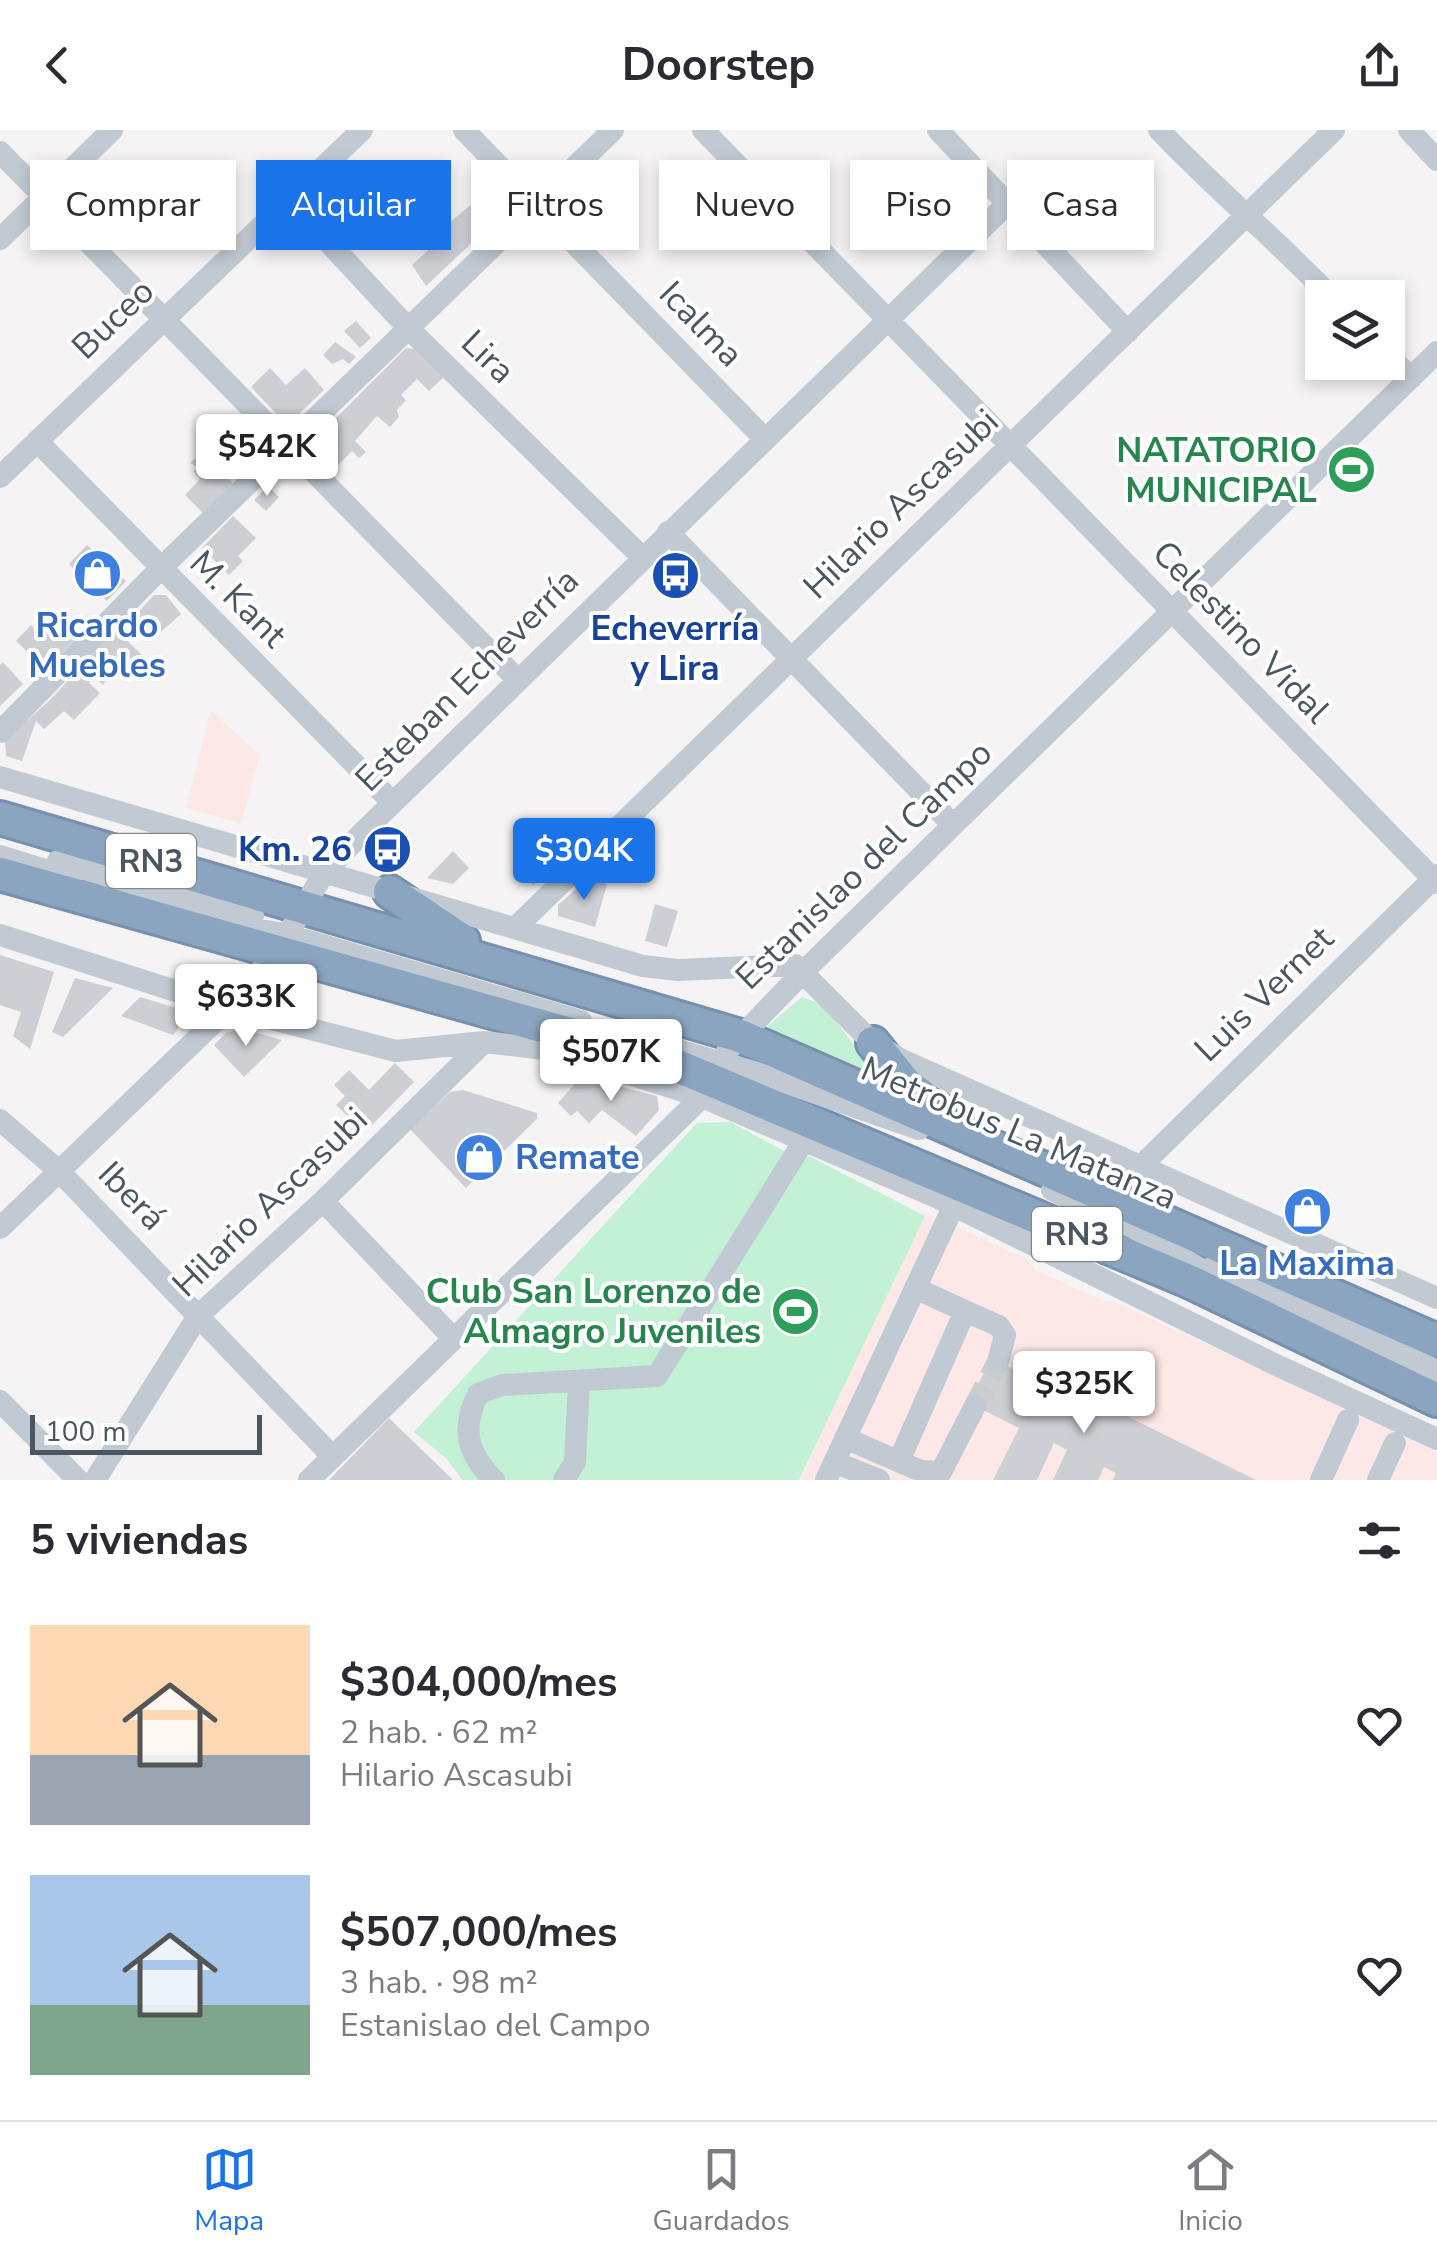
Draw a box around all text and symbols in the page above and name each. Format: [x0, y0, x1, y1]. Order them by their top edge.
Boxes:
text: Doorstep [622, 35, 815, 96]
icon: back [30, 38, 85, 93]
icon: share [1352, 38, 1407, 93]
chip: Comprar [30, 160, 236, 250]
chip: Alquilar [256, 160, 451, 250]
chip: Filtros [471, 160, 639, 250]
chip: Nuevo [659, 160, 830, 250]
chip: Piso [850, 160, 987, 250]
chip: Casa [1007, 160, 1154, 250]
street label: Buceo [62, 268, 164, 370]
street label: Icalma [649, 271, 753, 377]
map controls [1305, 280, 1405, 380]
button: layers [1305, 280, 1405, 380]
street label: Lira [451, 320, 525, 394]
street label: Hilario Ascasubi [793, 399, 1009, 609]
pin: $542K [197, 414, 337, 499]
text: $542K [218, 425, 316, 468]
place label: NATATORIO MUNICIPAL [1116, 427, 1317, 514]
sports icon: NATATORIO MUNICIPAL [1326, 444, 1378, 496]
street label: Celestino Vidal [1142, 531, 1341, 734]
street label: M. Kant [179, 540, 297, 658]
shop icon: Ricardo Muebles [71, 547, 123, 599]
bus stop icon: Echeverría y Lira [649, 550, 701, 602]
street label: Esteban Echeverría [345, 558, 589, 802]
place label: Ricardo Muebles [28, 602, 166, 689]
place label: Echeverría y Lira [590, 605, 760, 692]
street label: Estanislao del Campo [726, 730, 1002, 1000]
pin: $304K [514, 818, 654, 903]
bus stop icon: Km. 26 [361, 823, 413, 875]
place label: Km. 26 [238, 826, 352, 873]
text: $304K [535, 829, 633, 872]
road number: RN3 [106, 834, 196, 888]
street label: Luis Vernet [1184, 915, 1344, 1072]
pin: $633K [176, 964, 316, 1049]
text: $633K [197, 975, 295, 1018]
pin: $507K [541, 1019, 681, 1104]
text: $507K [562, 1030, 660, 1073]
street label: Metrobus La Matanza [854, 1045, 1184, 1221]
street label: Hilario Ascasubi [162, 1097, 378, 1307]
shop icon: Remate [454, 1131, 506, 1183]
place label: Remate [515, 1134, 640, 1181]
street label: Iberá [88, 1151, 176, 1241]
shop icon: La Maxima [1281, 1185, 1333, 1237]
road number: RN3 [1032, 1207, 1122, 1261]
place label: La Maxima [1219, 1240, 1395, 1287]
place label: Club San Lorenzo de Almagro Juveniles [426, 1268, 761, 1355]
sports icon: Club San Lorenzo de Almagro Juveniles [770, 1285, 822, 1337]
pin: $325K [1014, 1351, 1154, 1436]
text: $325K [1035, 1362, 1133, 1405]
scale bar [30, 1410, 262, 1454]
text: 100 m [45, 1413, 127, 1451]
text: 5 viviendas [30, 1512, 248, 1569]
icon: filters [1352, 1513, 1407, 1568]
text: $304,000/mes [340, 1654, 618, 1711]
icon: home [110, 1665, 230, 1785]
icon: heart [1352, 1698, 1407, 1753]
text: 2 hab. · 62 m² [340, 1711, 538, 1754]
text: Hilario Ascasubi [340, 1754, 573, 1797]
text: $507,000/mes [340, 1904, 618, 1961]
icon: home [110, 1915, 230, 2035]
icon: heart [1352, 1948, 1407, 2003]
text: 3 hab. · 98 m² [340, 1961, 538, 2004]
text: Estanislao del Campo [340, 2004, 650, 2047]
tab: Mapa [194, 2142, 264, 2240]
tab: Guardados [653, 2142, 790, 2240]
tab: Inicio [1178, 2142, 1243, 2240]

